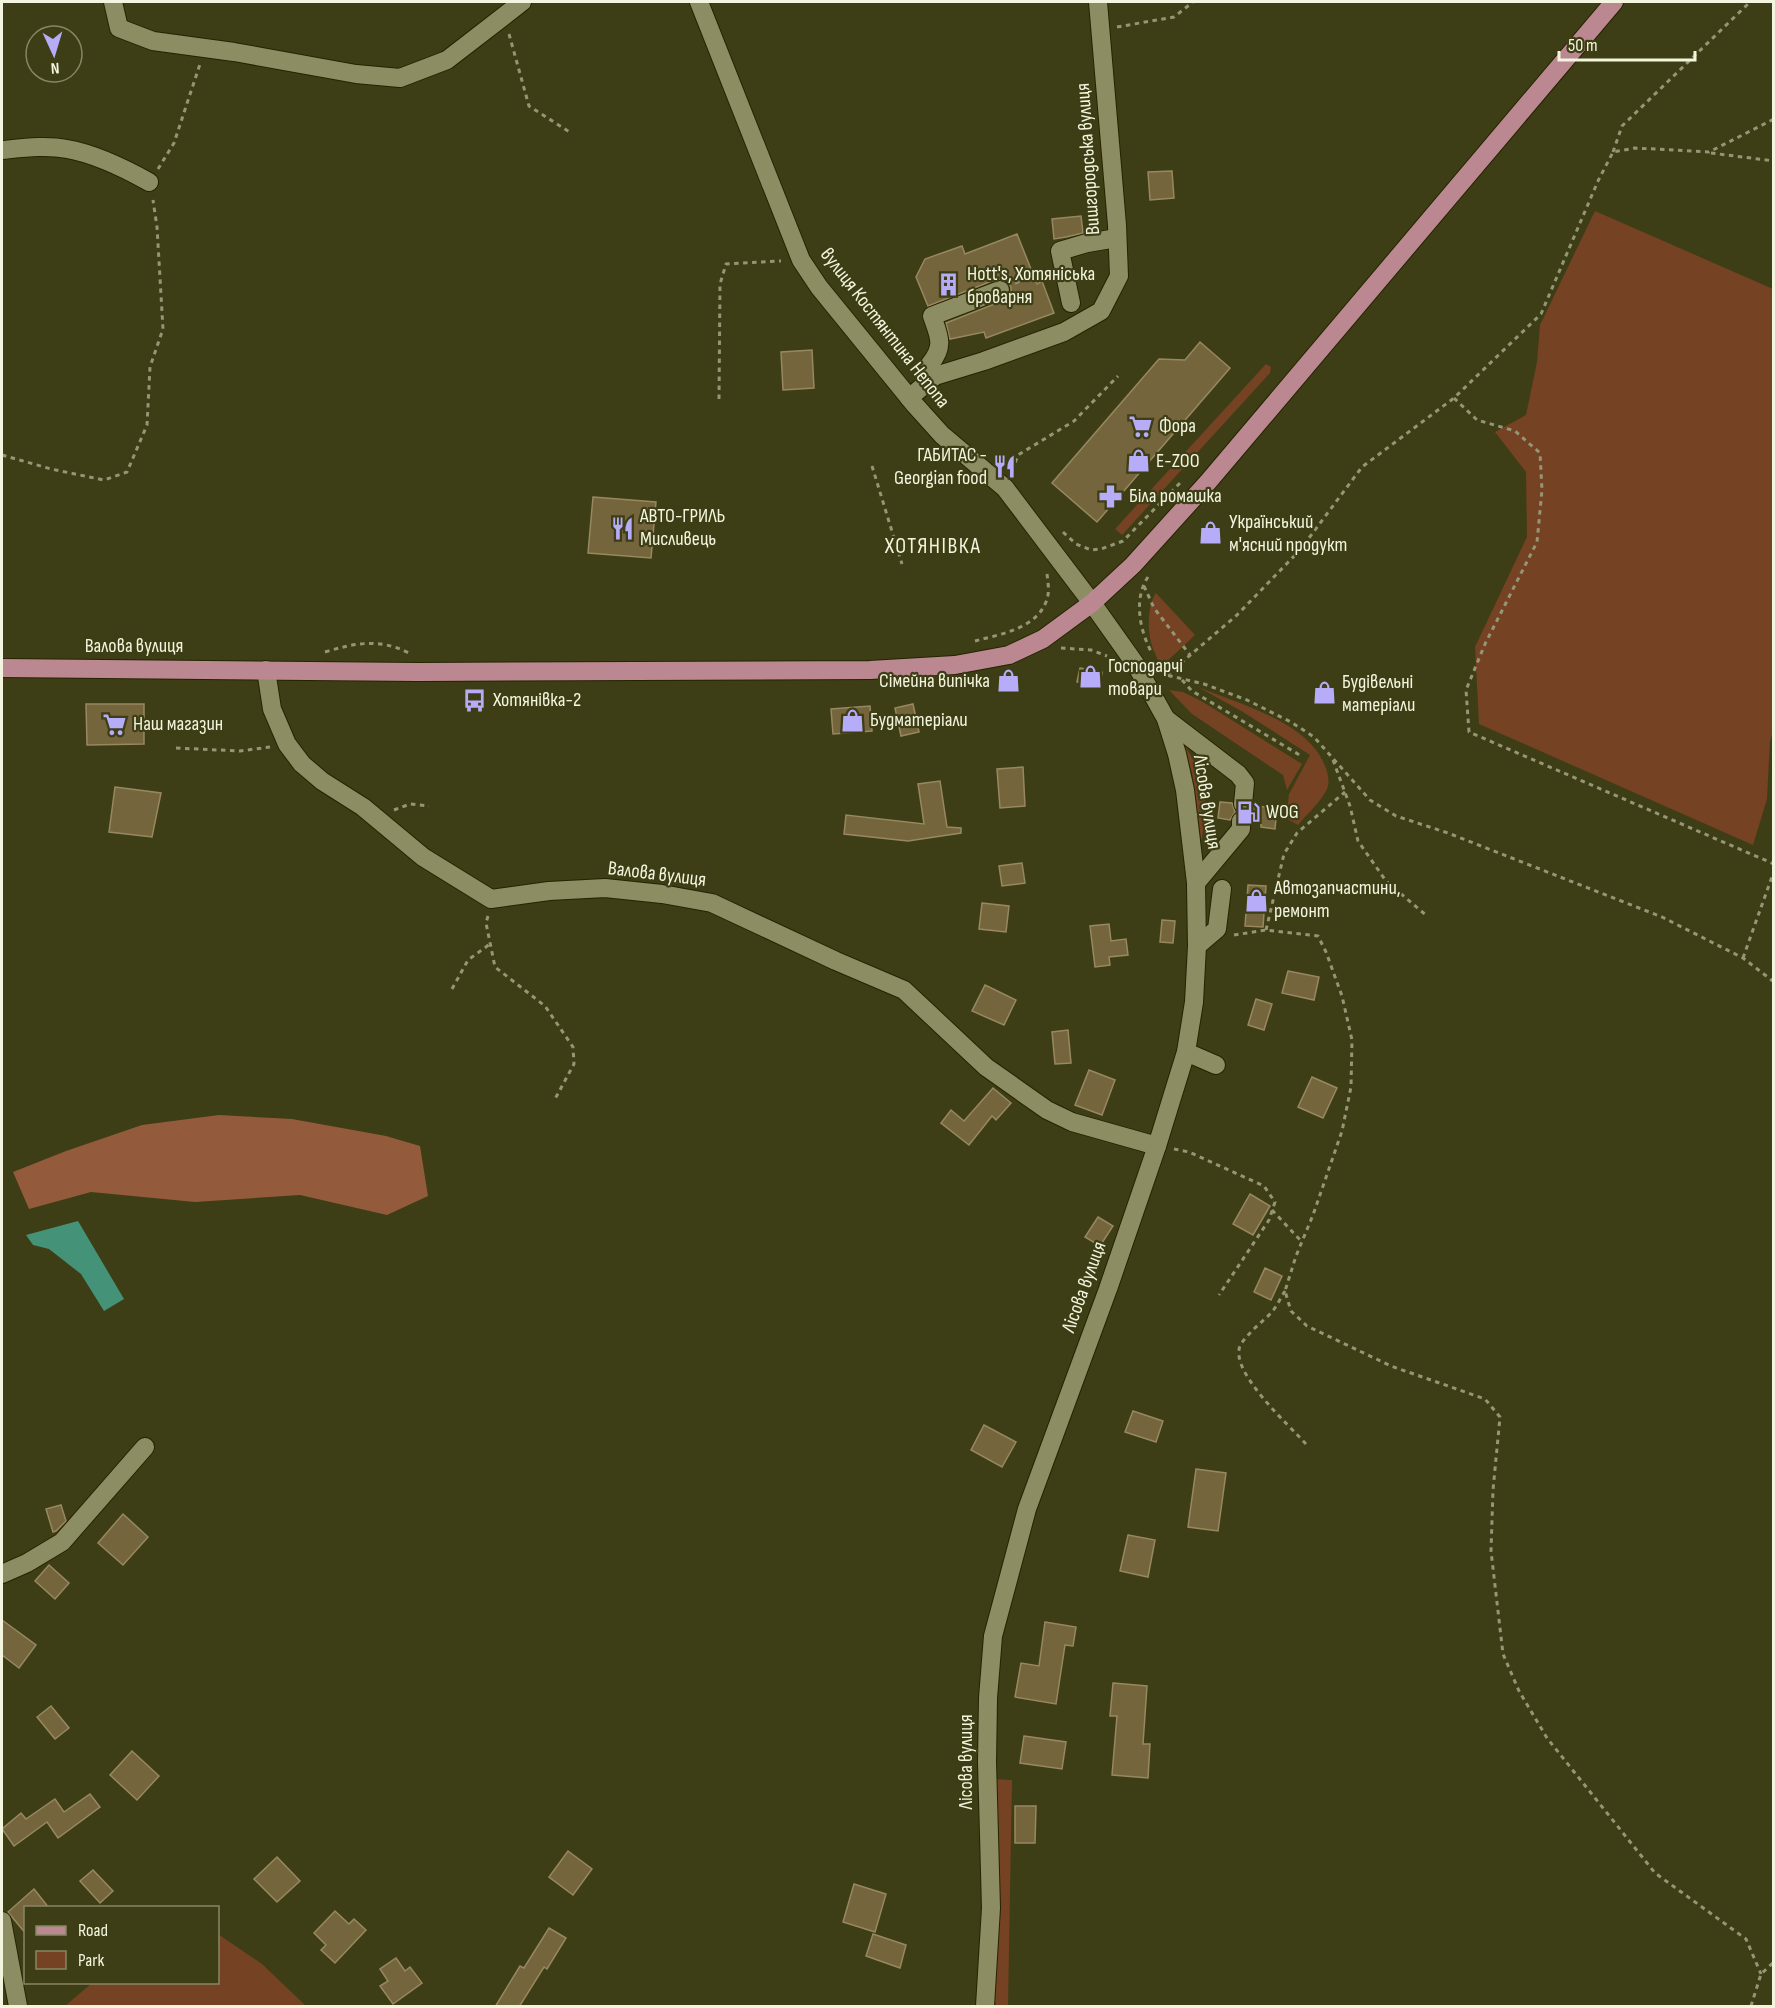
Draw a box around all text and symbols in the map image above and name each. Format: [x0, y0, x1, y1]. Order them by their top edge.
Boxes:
north arrow [24, 24, 84, 84]
scale bar [1559, 24, 1696, 62]
text: 50 m [1568, 35, 1598, 56]
text: N [50, 58, 60, 77]
street label: Вишгородська вулиця [1071, 82, 1105, 236]
street label: вулиця Костянтина Непопа [815, 243, 955, 413]
place label: Hott's, Хотяніська броварня [967, 262, 1095, 309]
building icon: Hott's, Хотяніська броварня [936, 272, 962, 298]
supermarket icon: Фора [1128, 413, 1154, 439]
place label: Фора [1159, 414, 1196, 438]
place label: ГАБИТАС - Georgian food [894, 443, 987, 490]
shop icon: E-ZOO [1125, 448, 1151, 474]
place label: E-ZOO [1156, 449, 1200, 473]
restaurant icon: ГАБИТАС - Georgian food [992, 454, 1018, 480]
pharmacy icon: Біла ромашка [1098, 483, 1124, 509]
place label: Біла ромашка [1129, 484, 1222, 508]
place label: АВТО-ГРИЛЬ Мисливець [639, 504, 726, 551]
place label: Український м'ясний продукт [1229, 510, 1347, 557]
restaurant icon: АВТО-ГРИЛЬ Мисливець [609, 515, 635, 541]
shop icon: Український м'ясний продукт [1198, 520, 1224, 546]
district label: ХОТЯНІВКА [884, 533, 981, 560]
street label: Валова вулиця [85, 634, 183, 658]
place label: Господарчі товари [1108, 654, 1183, 701]
shop icon: Господарчі товари [1077, 664, 1103, 690]
shop icon: Сімейна випічка [995, 668, 1021, 694]
place label: Сімейна випічка [879, 669, 990, 693]
place label: Будівельні матеріали [1342, 670, 1415, 717]
shop icon: Будівельні матеріали [1311, 680, 1337, 706]
bus stop icon: Хотянівка-2 [462, 687, 488, 713]
place label: Хотянівка-2 [492, 688, 581, 712]
shop icon: Будматеріали [839, 707, 865, 733]
place label: Будматеріали [870, 708, 968, 732]
supermarket icon: Наш магазин [102, 711, 128, 737]
place label: Наш магазин [133, 712, 223, 736]
street label: Лісова вулиця [1188, 752, 1226, 851]
fuel station icon: WOG [1235, 799, 1261, 825]
place label: WOG [1266, 800, 1299, 824]
street label: Валова вулиця [607, 856, 707, 892]
place label: Автозапчастини, ремонт [1273, 876, 1401, 923]
shop icon: Автозапчастини, ремонт [1243, 887, 1269, 913]
street label: Лісова вулиця [1056, 1238, 1112, 1337]
street label: Лісова вулиця [954, 1714, 978, 1811]
legend [24, 1906, 219, 1984]
text: Road [78, 1920, 108, 1941]
text: Park [78, 1950, 104, 1971]

